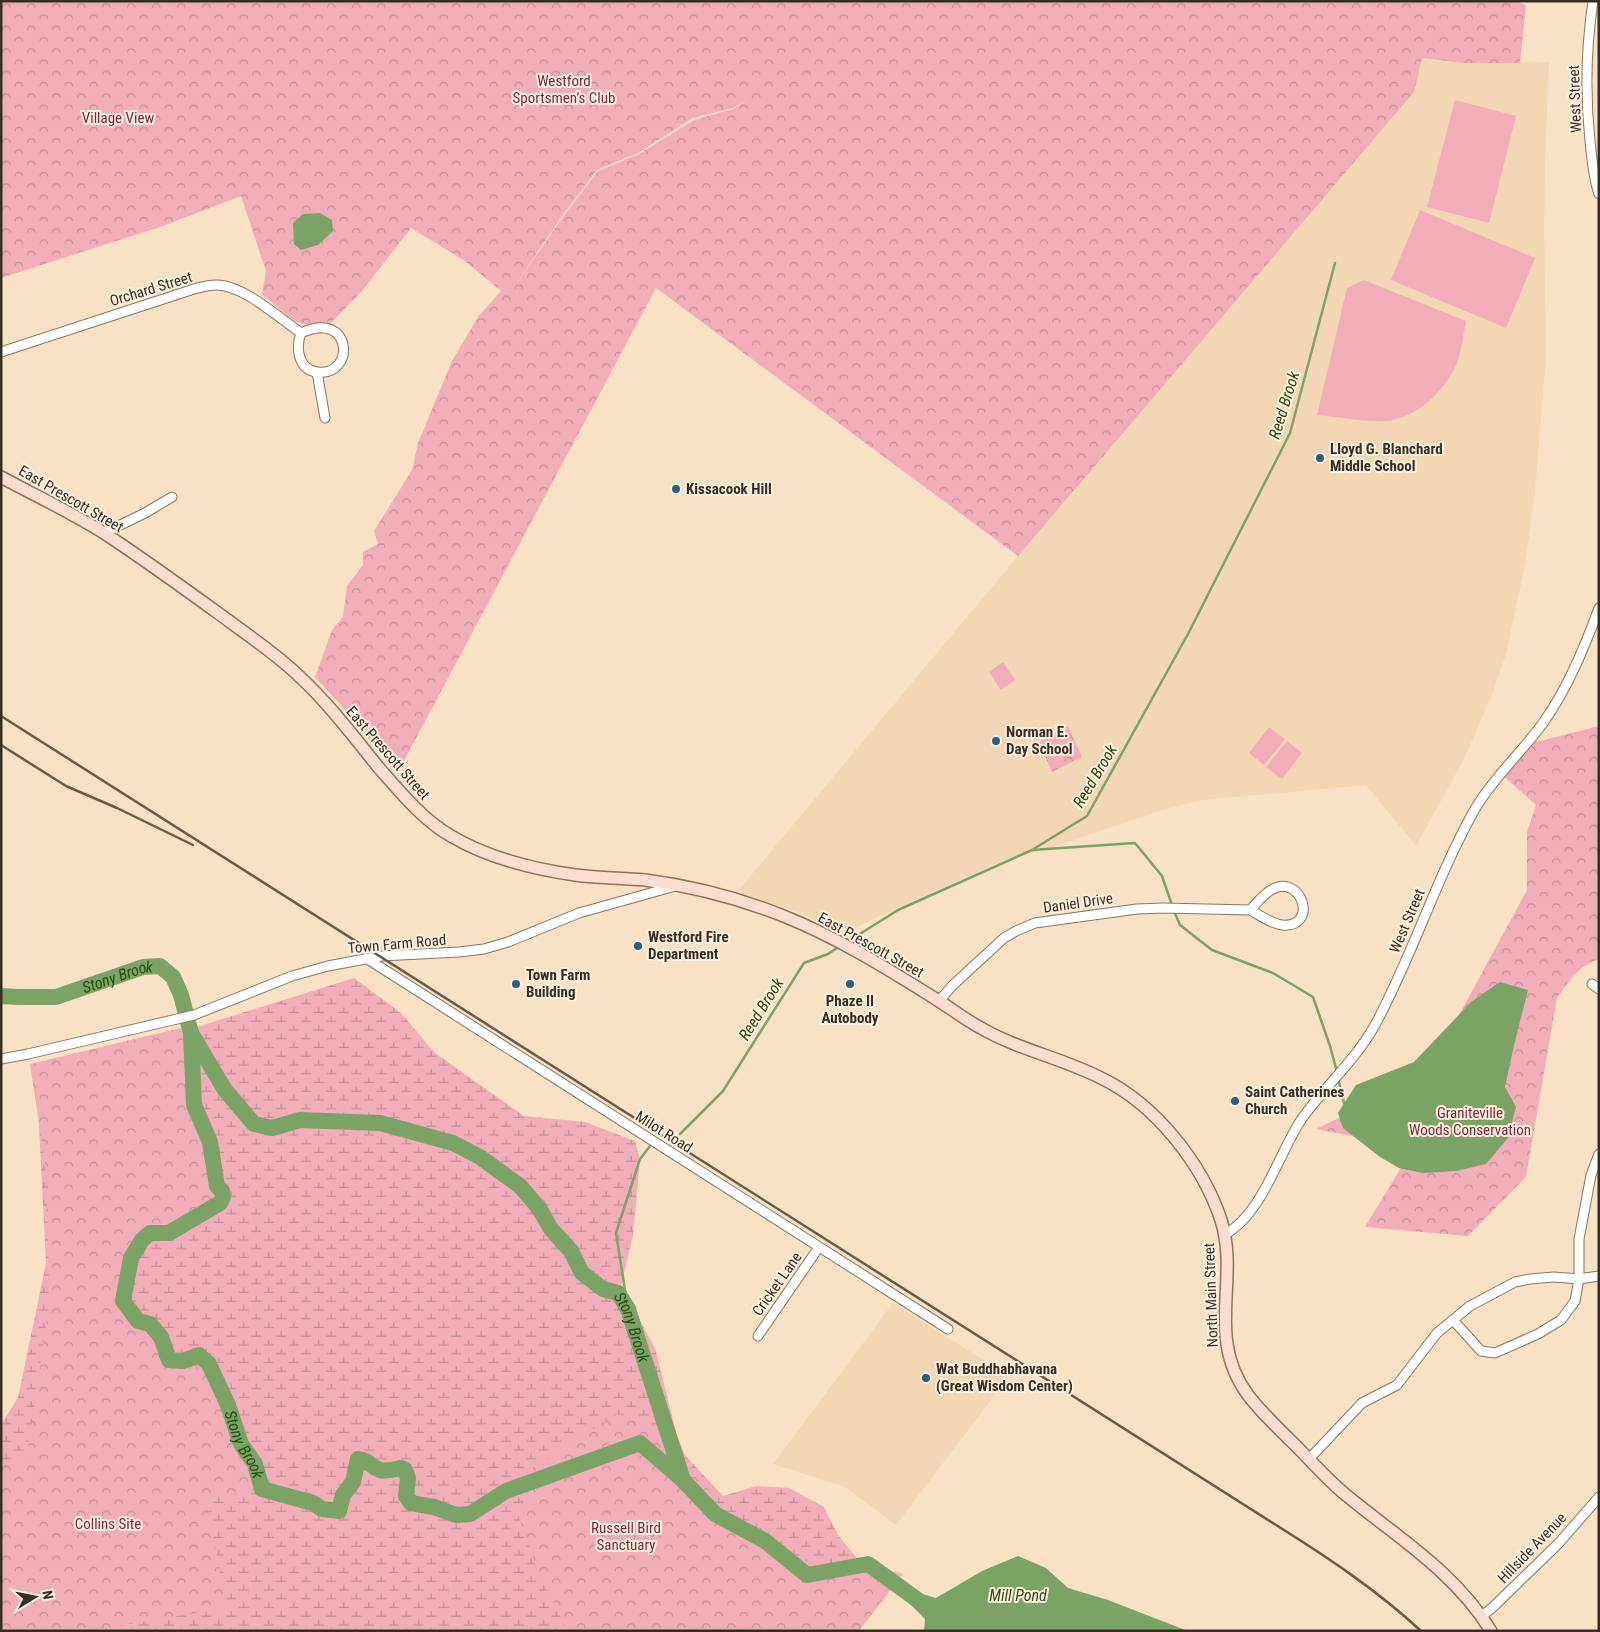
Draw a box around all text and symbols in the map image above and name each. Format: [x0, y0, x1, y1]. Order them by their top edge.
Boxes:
street label: West Street [1565, 65, 1585, 133]
park label: Westford Sportsmen’s Club [513, 72, 615, 107]
park label: Village View [82, 109, 154, 127]
street label: Orchard Street [108, 268, 194, 310]
water label: Reed Brook [1265, 368, 1304, 441]
place label: Lloyd G. Blanchard Middle School [1330, 440, 1443, 475]
marker: Lloyd G. Blanchard Middle School [1314, 452, 1326, 464]
street label: East Prescott Street [15, 462, 127, 536]
place label: Kissacook Hill [686, 480, 772, 498]
marker: Kissacook Hill [670, 483, 682, 495]
street label: East Prescott Street [343, 703, 433, 803]
place label: Norman E. Day School [1006, 723, 1073, 758]
marker: Norman E. Day School [990, 735, 1002, 747]
water label: Reed Brook [1069, 740, 1122, 811]
street label: West Street [1385, 886, 1429, 956]
street label: Daniel Drive [1042, 889, 1114, 917]
street label: East Prescott Street [815, 909, 927, 981]
place label: Westford Fire Department [648, 928, 729, 963]
street label: Town Farm Road [347, 931, 447, 957]
marker: Westford Fire Department [632, 940, 644, 952]
water label: Stony Brook [80, 957, 154, 997]
place label: Town Farm Building [526, 966, 591, 1001]
water label: Reed Brook [734, 974, 788, 1044]
marker: Town Farm Building [510, 978, 522, 990]
marker: Phaze II Autobody [844, 978, 856, 990]
place label: Phaze II Autobody [821, 992, 879, 1027]
place label: Saint Catherines Church [1245, 1083, 1344, 1118]
marker: Saint Catherines Church [1229, 1095, 1241, 1107]
park label: Graniteville Woods Conservation [1409, 1104, 1531, 1139]
street label: Milot Road [632, 1107, 696, 1157]
street label: North Main Street [1200, 1242, 1222, 1348]
street label: Cricket Lane [749, 1249, 805, 1319]
water label: Stony Brook [610, 1288, 654, 1365]
place label: Wat Buddhabhavana (Great Wisdom Center) [936, 1360, 1073, 1395]
marker: Wat Buddhabhavana (Great Wisdom Center) [920, 1372, 932, 1384]
water label: Stony Brook [221, 1408, 268, 1481]
street label: Hillside Avenue [1494, 1509, 1570, 1587]
park label: Collins Site [75, 1515, 141, 1533]
park label: Russell Bird Sanctuary [591, 1519, 661, 1554]
north arrow [10, 1572, 60, 1622]
water label: Mill Pond [989, 1586, 1047, 1605]
text: N [39, 1589, 56, 1600]

